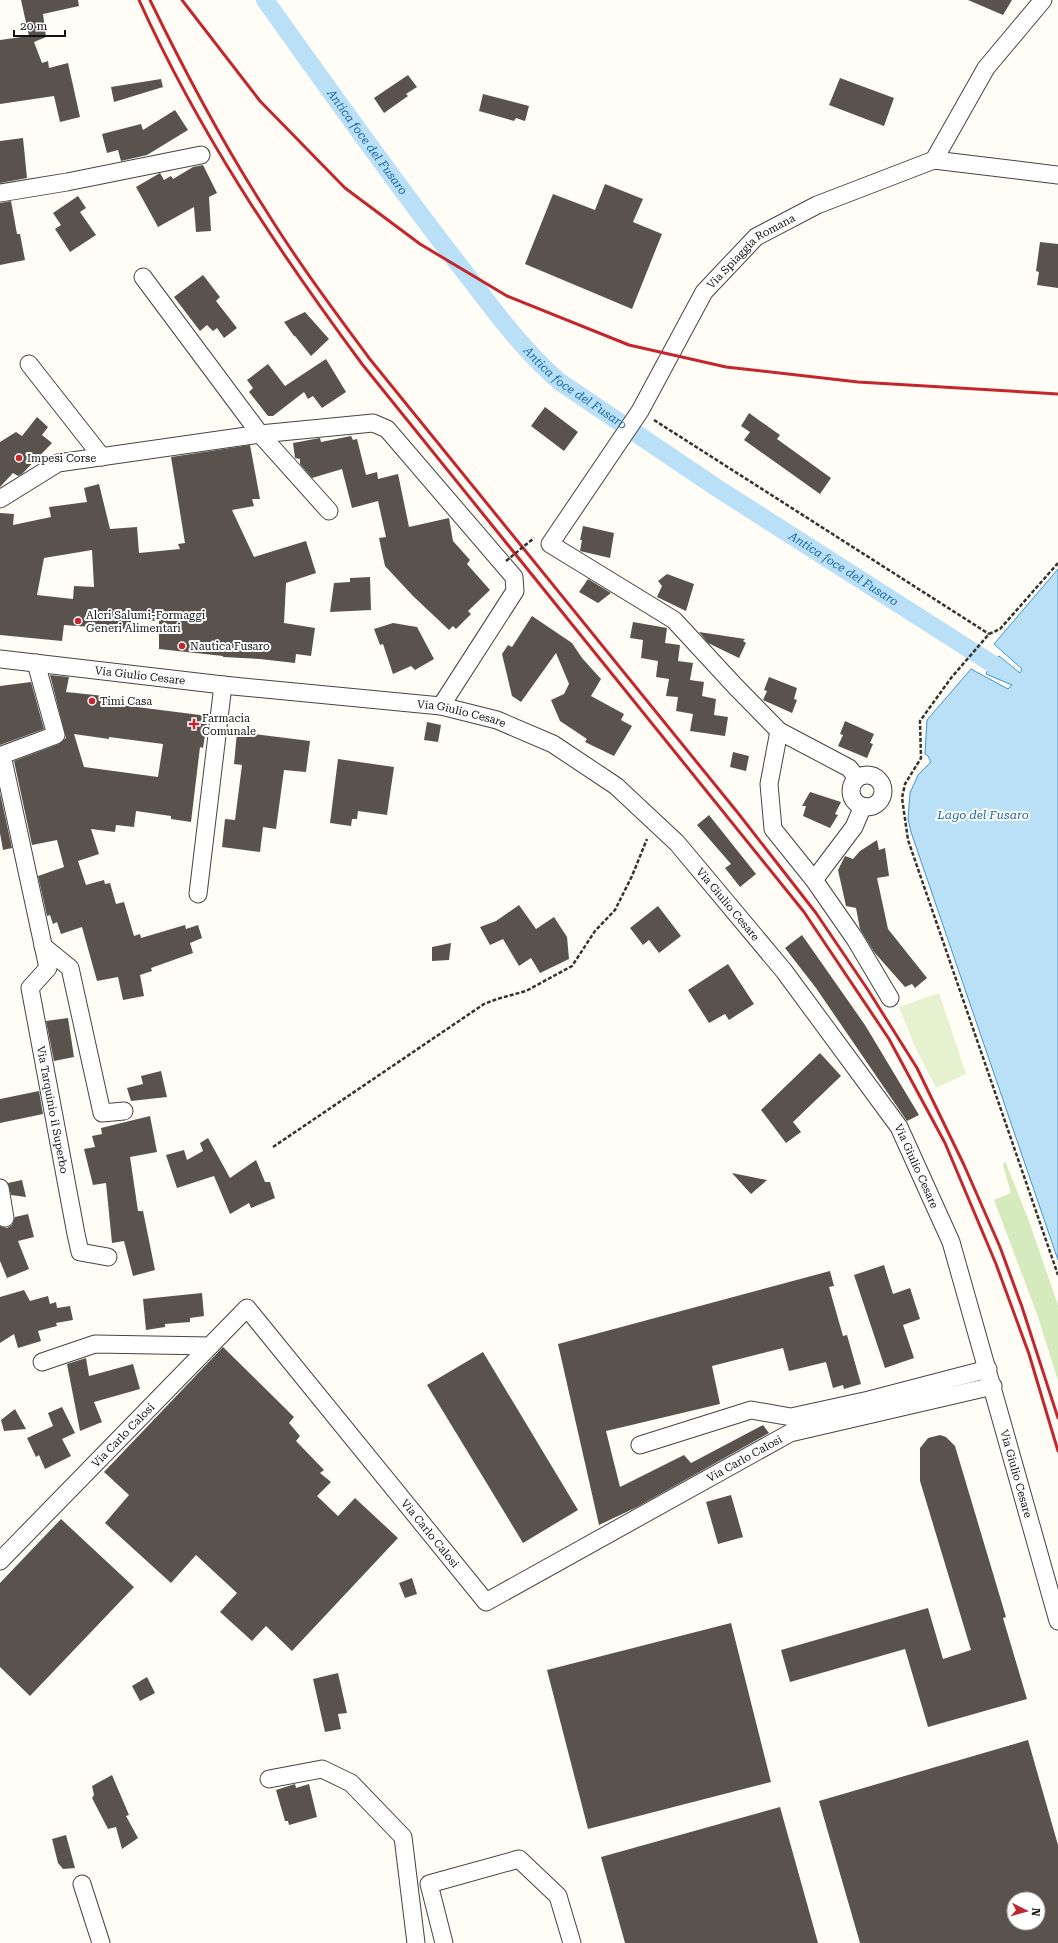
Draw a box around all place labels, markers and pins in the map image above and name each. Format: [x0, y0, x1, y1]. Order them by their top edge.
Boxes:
place label: Impesi Corse [27, 452, 96, 465]
marker: Impesi Corse [14, 453, 24, 463]
place label: Alcri Salumi-Formaggi Generi Alimentari [86, 609, 206, 635]
marker: Alcri Salumi-Formaggi Generi Alimentari [73, 616, 83, 626]
place label: Nautica Fusaro [190, 640, 270, 653]
marker: Nautica Fusaro [177, 641, 187, 651]
place label: Timi Casa [100, 695, 152, 708]
marker: Timi Casa [87, 696, 97, 706]
place label: Farmacia Comunale [202, 712, 256, 738]
marker: Farmacia Comunale [189, 719, 199, 729]

